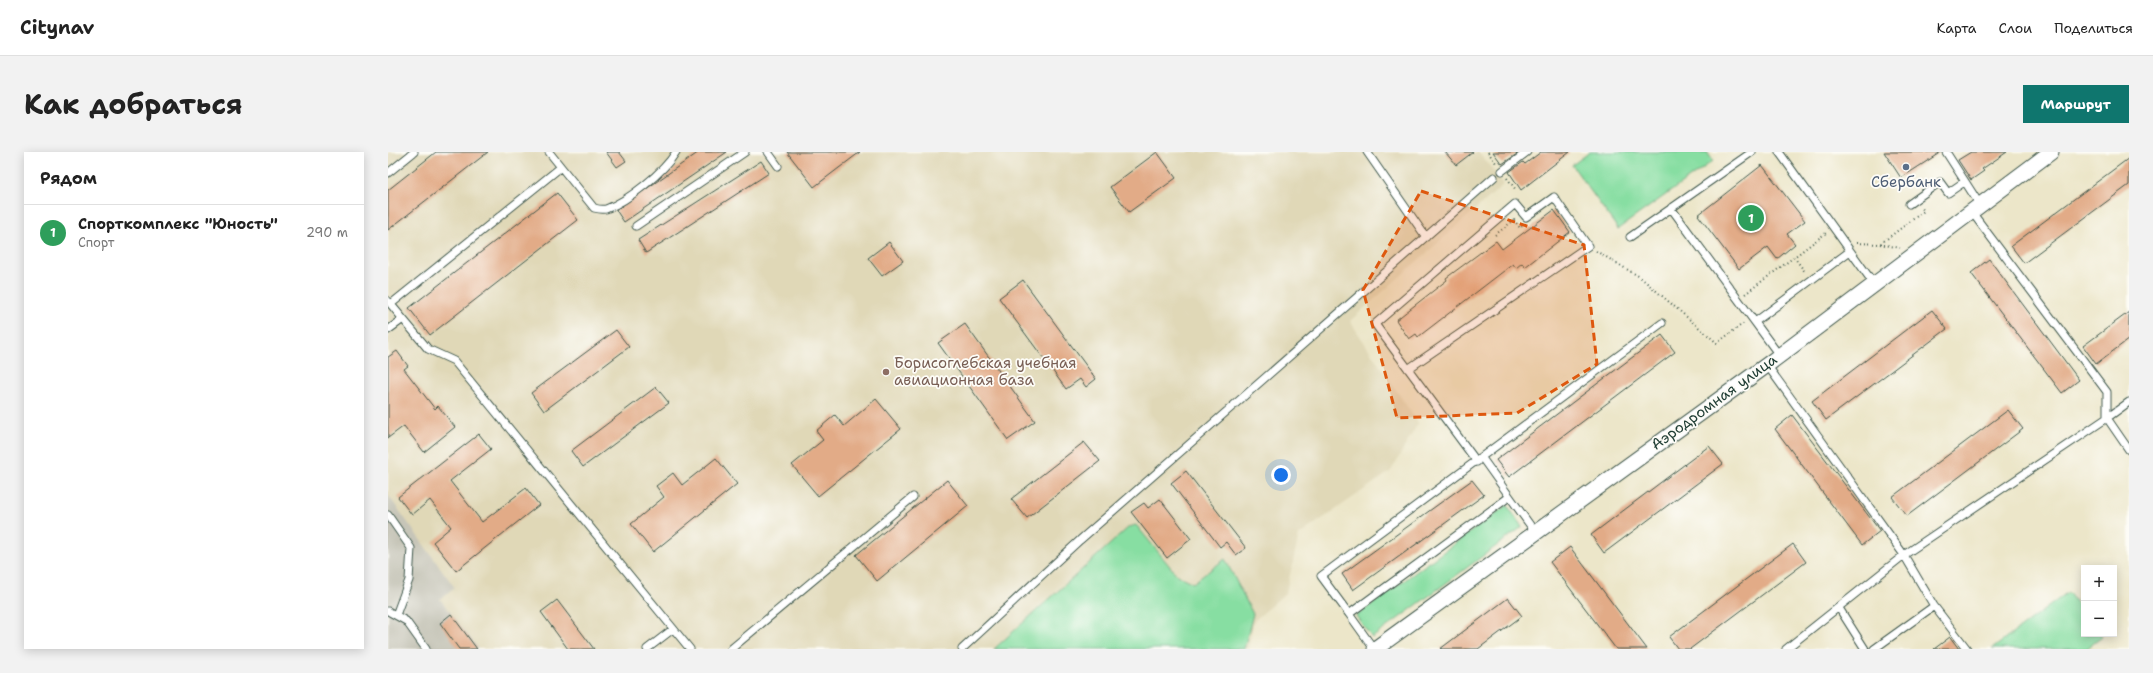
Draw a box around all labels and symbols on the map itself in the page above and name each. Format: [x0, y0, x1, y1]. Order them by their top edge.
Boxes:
marker: Сбербанк [1901, 162, 1911, 172]
place label: Сбербанк [1871, 172, 1941, 192]
pin: 1 [1738, 203, 1764, 233]
street label: Аэродромная улица [1647, 349, 1782, 454]
place label: Борисоглебская учебная авиационная база [894, 353, 1076, 390]
marker: Борисоглебская учебная авиационная база [881, 367, 891, 377]
your location [1271, 465, 1291, 485]

